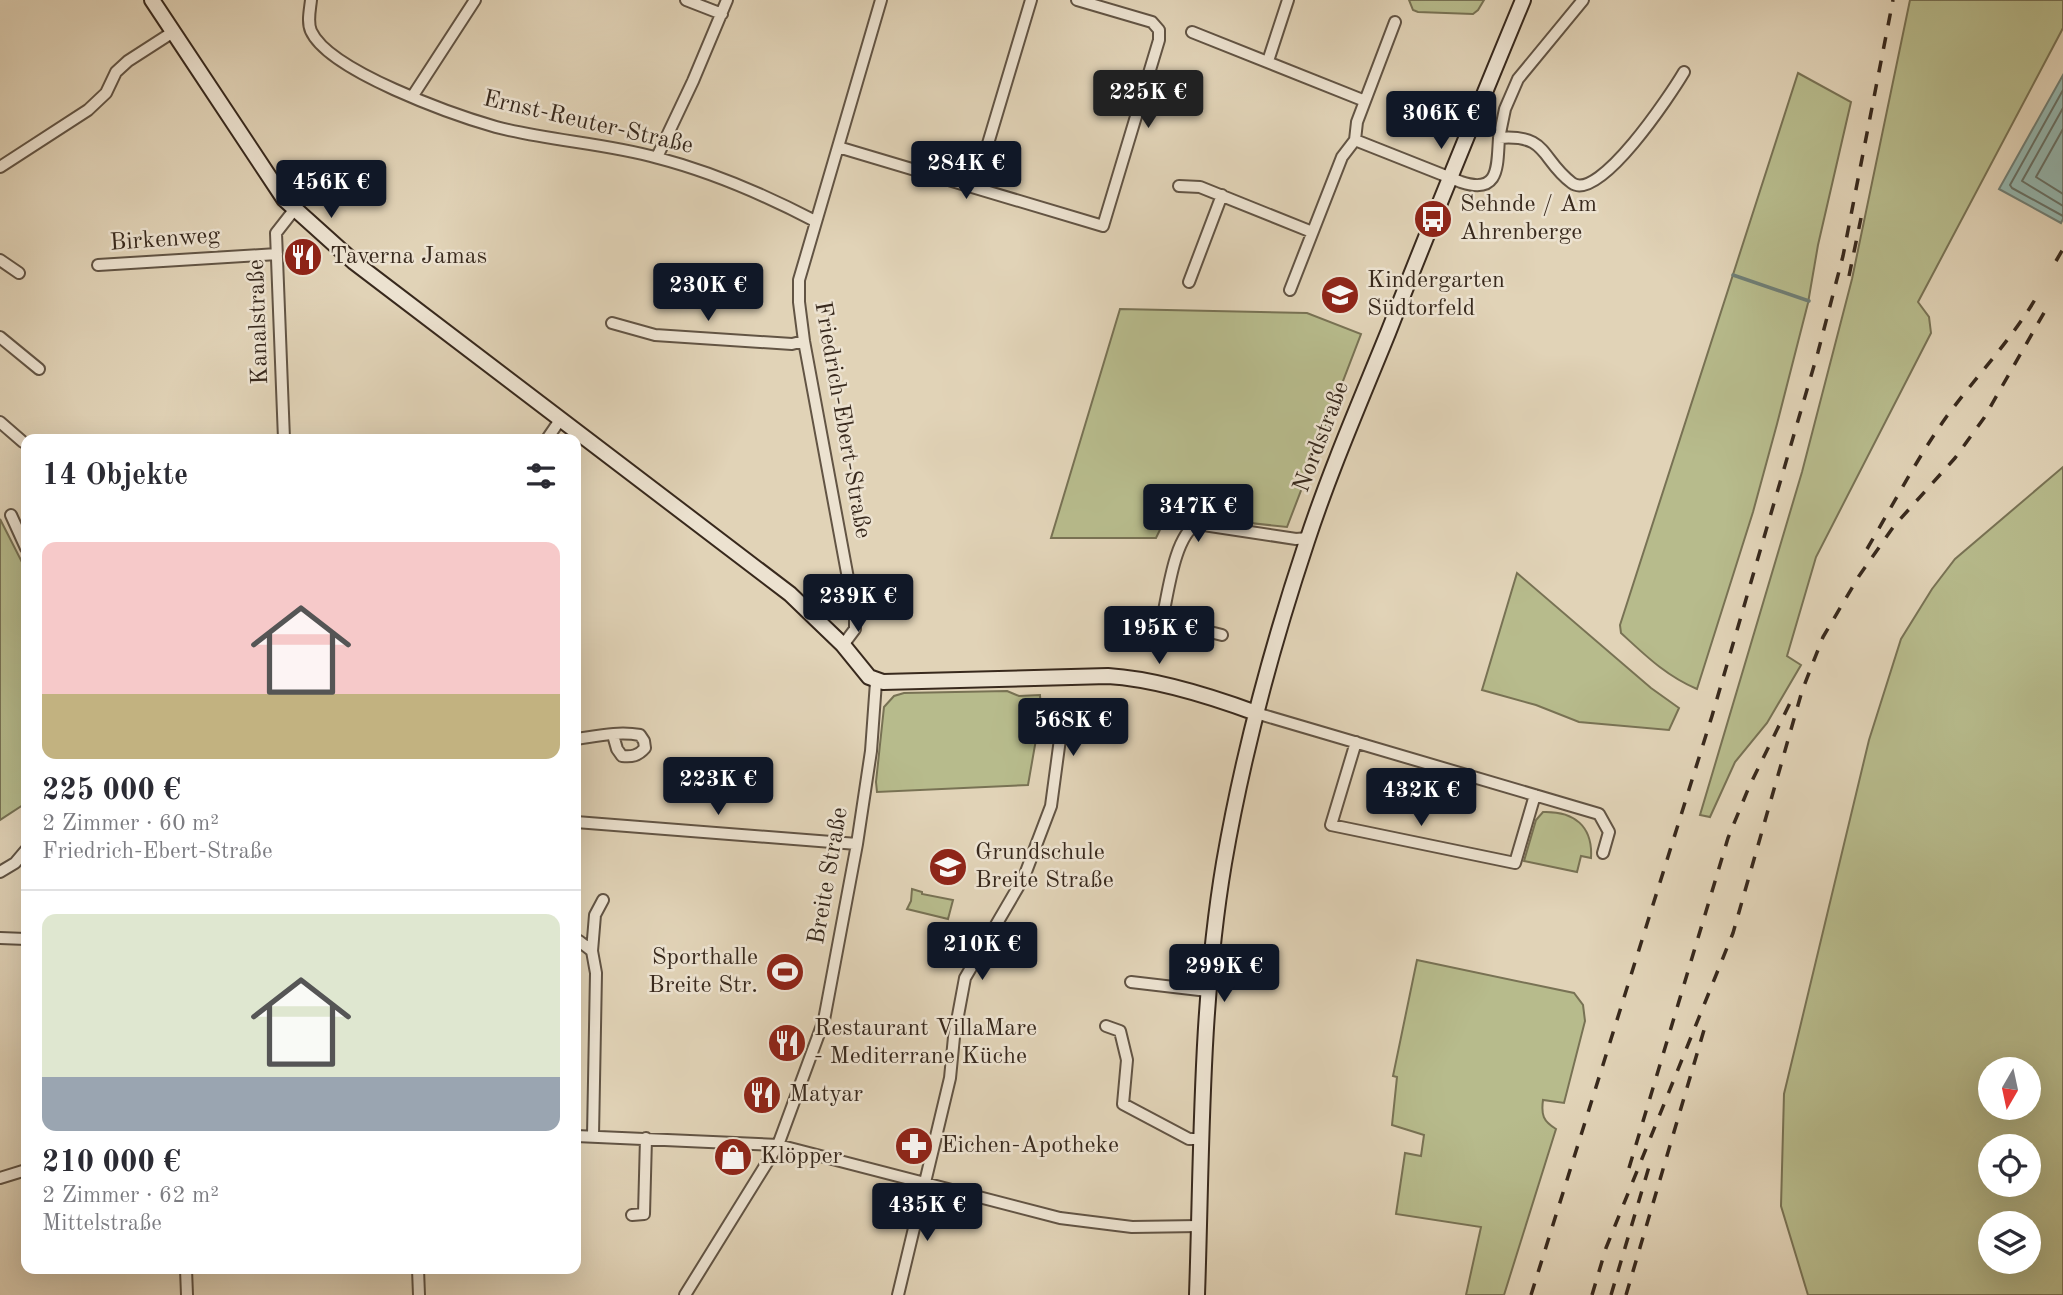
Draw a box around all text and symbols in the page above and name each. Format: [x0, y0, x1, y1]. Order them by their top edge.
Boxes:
pin: 225K € [1091, 71, 1205, 130]
text: 225K € [1109, 81, 1187, 104]
street label: Ernst-Reuter-Straße [481, 87, 695, 159]
pin: 306K € [1384, 92, 1498, 151]
text: 306K € [1402, 102, 1480, 125]
pin: 284K € [909, 142, 1023, 201]
text: 284K € [927, 152, 1005, 175]
pin: 456K € [274, 160, 388, 220]
text: 456K € [292, 171, 370, 194]
place label: Sehnde / Am Ahrenberge [1460, 193, 1597, 245]
bus stop icon: Sehnde / Am Ahrenberge [1412, 198, 1454, 240]
street label: Birkenweg [109, 224, 221, 256]
restaurant icon: Taverna Jamas [282, 236, 324, 278]
place label: Taverna Jamas [330, 245, 487, 269]
street label: Kanalstraße [245, 259, 273, 385]
pin: 230K € [651, 264, 765, 323]
place label: Kindergarten Südtorfeld [1367, 269, 1505, 321]
text: 230K € [669, 274, 747, 297]
school or university icon: Kindergarten Südtorfeld [1319, 274, 1361, 316]
street label: Friedrich-Ebert-Straße [809, 300, 875, 540]
street label: Nordstraße [1290, 378, 1354, 496]
icon: filters [522, 457, 560, 495]
text: 14 Objekte [42, 461, 188, 491]
pin: 347K € [1141, 484, 1255, 544]
text: 347K € [1159, 495, 1237, 518]
pin: 239K € [801, 574, 915, 634]
text: 239K € [819, 585, 897, 608]
icon: home [238, 587, 364, 713]
pin: 195K € [1102, 606, 1216, 666]
text: 195K € [1120, 617, 1198, 640]
pin: 568K € [1016, 698, 1130, 758]
text: 568K € [1034, 709, 1112, 732]
pin: 223K € [661, 758, 775, 817]
text: 223K € [679, 768, 757, 791]
pin: 432K € [1364, 768, 1478, 828]
text: 225 000 € [42, 776, 181, 806]
text: 432K € [1382, 779, 1460, 802]
street label: Breite Straße [805, 806, 853, 946]
text: 2 Zimmer · 60 m² [42, 812, 219, 835]
text: Friedrich-Ebert-Straße [42, 840, 272, 863]
place label: Grundschule Breite Straße [975, 841, 1114, 893]
school or university icon: Grundschule Breite Straße [927, 846, 969, 888]
pin: 210K € [925, 922, 1039, 982]
text: 210K € [943, 933, 1021, 956]
pin: 299K € [1167, 944, 1281, 1004]
place label: Sporthalle Breite Str. [648, 946, 758, 998]
sports icon: Sporthalle Breite Str. [764, 951, 806, 993]
text: 299K € [1185, 955, 1263, 978]
icon: home [238, 959, 364, 1085]
place label: Restaurant VillaMare - Mediterrane Küche [814, 1017, 1037, 1069]
restaurant icon: Restaurant VillaMare - Mediterrane Küche [766, 1022, 808, 1064]
north arrow [1978, 1057, 2040, 1120]
map controls [1978, 1057, 2041, 1274]
restaurant icon: Matyar [741, 1074, 783, 1116]
place label: Matyar [789, 1083, 863, 1107]
pharmacy icon: Eichen-Apotheke [893, 1125, 935, 1167]
place label: Eichen-Apotheke [941, 1134, 1119, 1158]
button: locate [1978, 1134, 2041, 1197]
shop icon: Klöpper [712, 1136, 754, 1178]
place label: Klöpper [760, 1145, 842, 1169]
text: 210 000 € [42, 1148, 181, 1178]
text: 2 Zimmer · 62 m² [42, 1184, 219, 1207]
pin: 435K € [870, 1184, 984, 1243]
text: 435K € [888, 1194, 966, 1217]
button: layers [1978, 1211, 2041, 1274]
text: Mittelstraße [42, 1212, 162, 1235]

